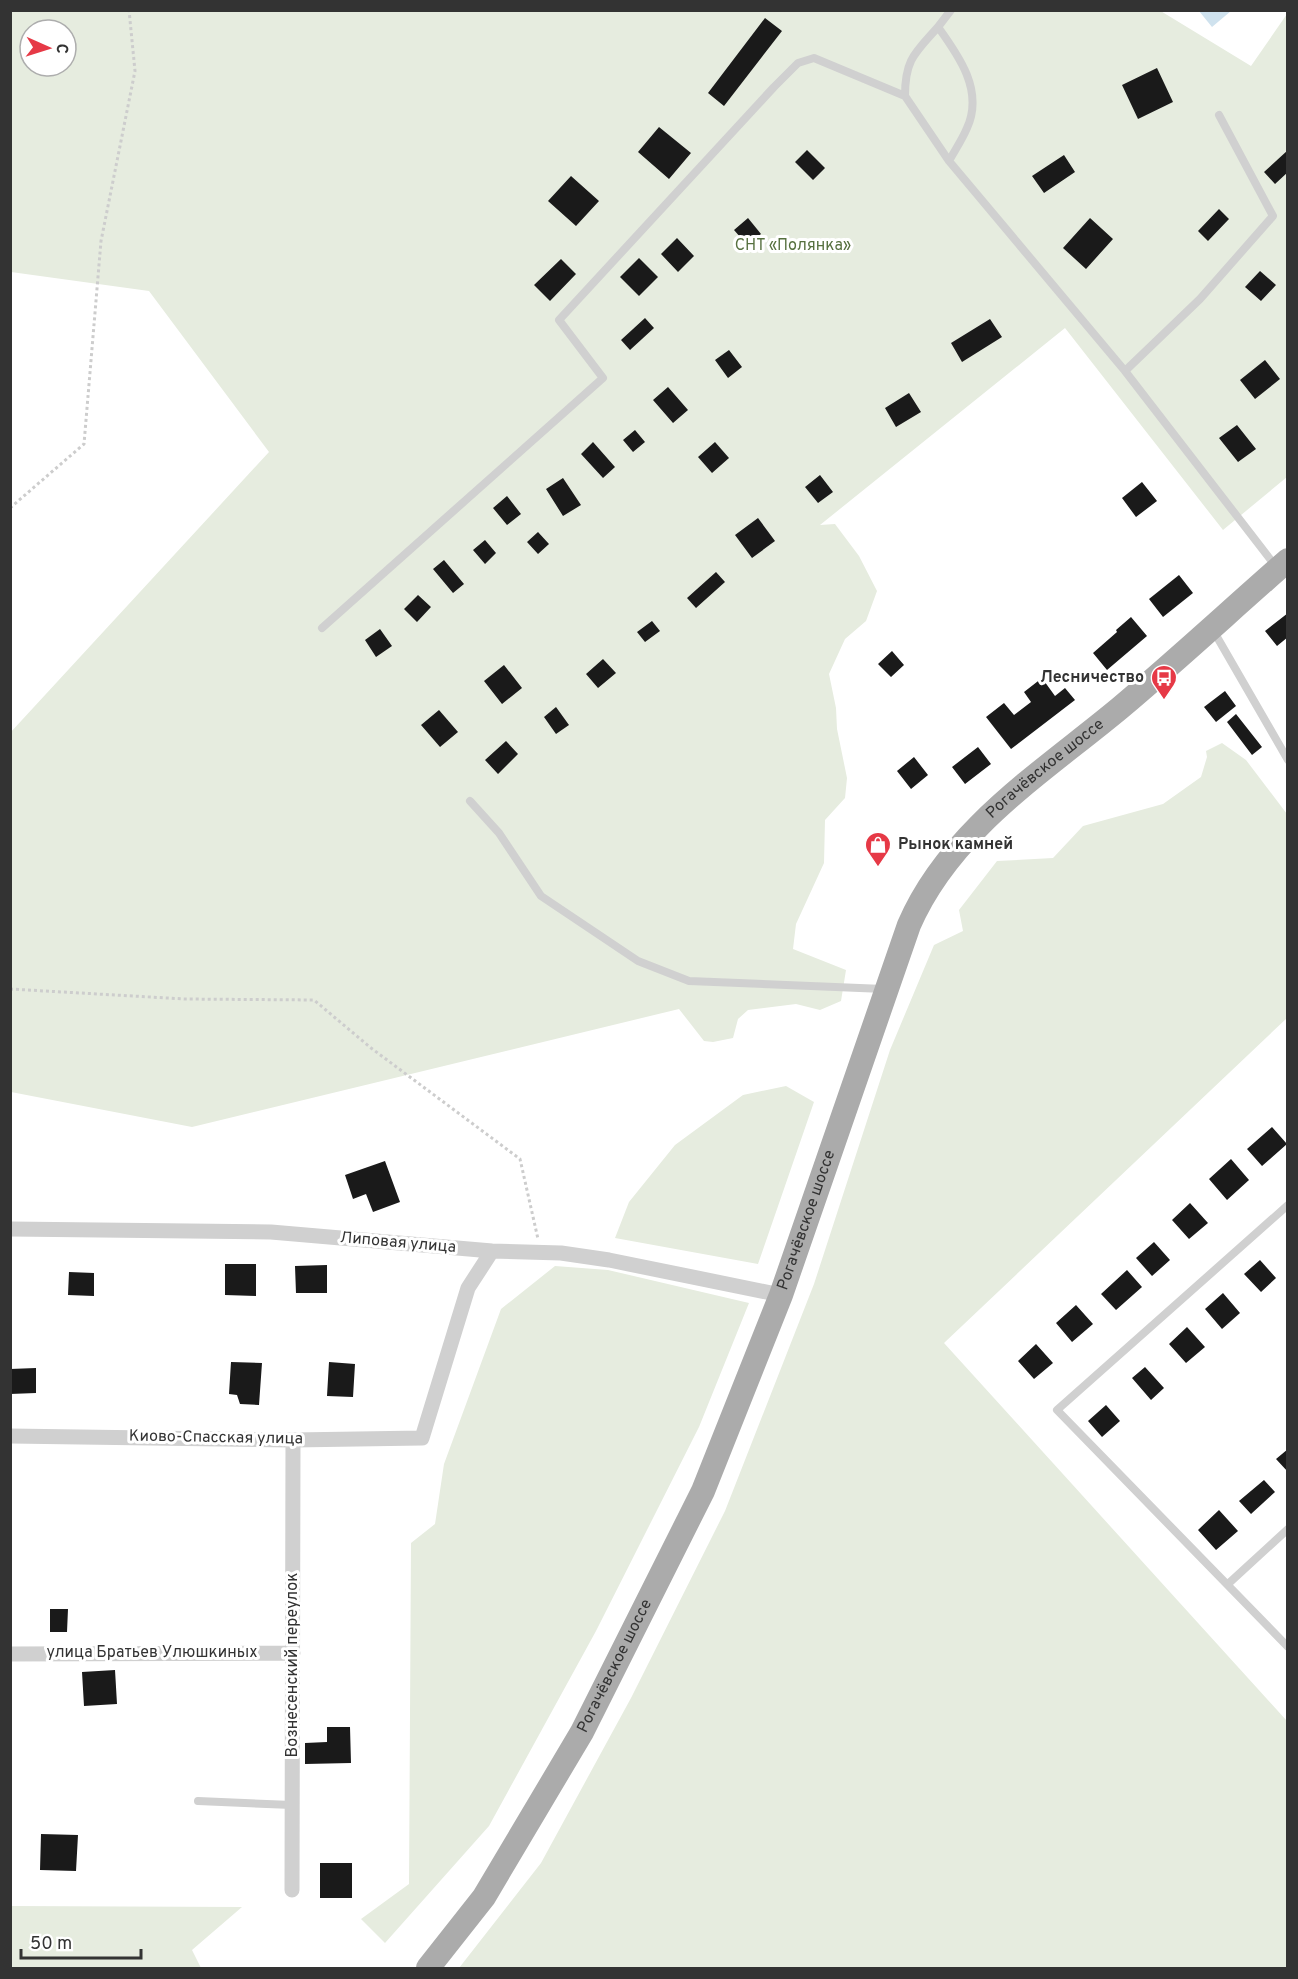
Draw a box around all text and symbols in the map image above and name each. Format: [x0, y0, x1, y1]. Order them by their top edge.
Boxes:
north arrow [18, 18, 78, 78]
text: С [51, 43, 71, 54]
park label: СНТ «Полянка» [735, 236, 851, 256]
bus stop icon: Лесничество [1149, 663, 1179, 701]
place label: Лесничество [1040, 668, 1144, 688]
street label: Рогачёвское шоссе [982, 715, 1109, 823]
shop icon: Рынок камней [863, 830, 893, 868]
place label: Рынок камней [898, 835, 1013, 855]
street label: Рогачёвское шоссе [773, 1148, 840, 1293]
street label: Липовая улица [339, 1228, 457, 1258]
street label: Киово-Спасская улица [129, 1426, 303, 1450]
street label: Вознесенский переулок [283, 1573, 303, 1757]
street label: Рогачёвское шоссе [573, 1596, 657, 1736]
street label: улица Братьев Улюшкиных [46, 1643, 258, 1663]
scale bar [21, 1922, 141, 1960]
text: 50 m [30, 1933, 72, 1956]

